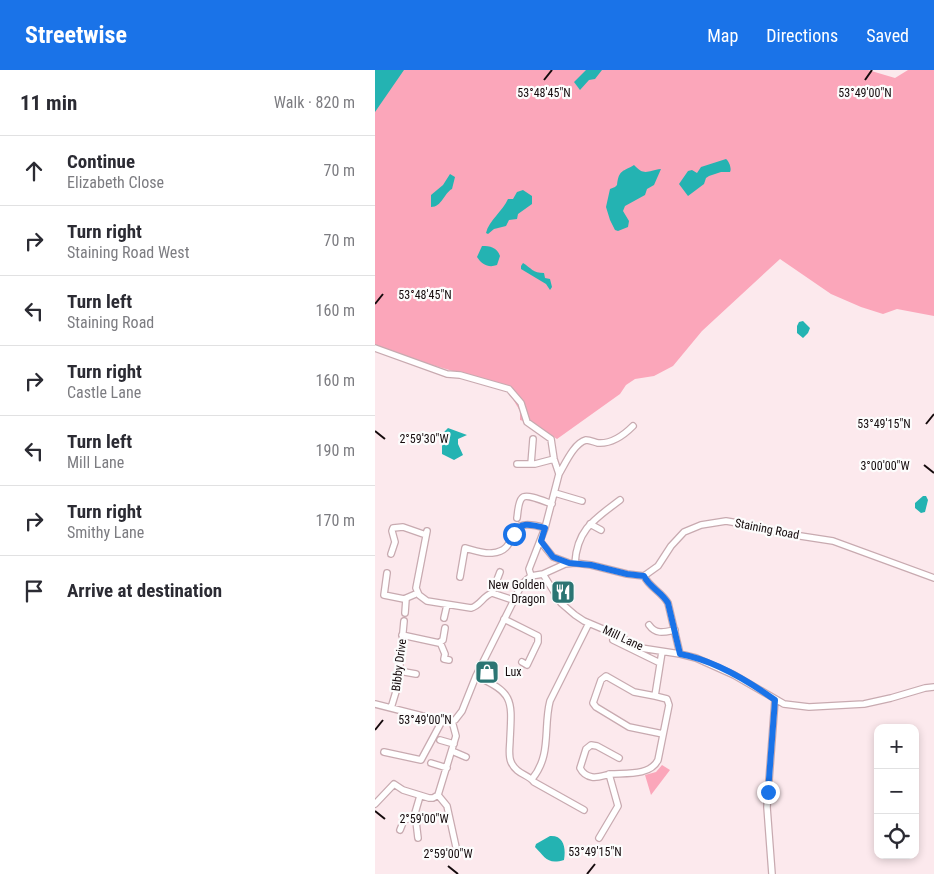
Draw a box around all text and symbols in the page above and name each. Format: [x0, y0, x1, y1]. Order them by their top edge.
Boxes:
text: Streetwise [25, 21, 127, 49]
text: Map [707, 25, 738, 46]
text: Directions [766, 25, 838, 46]
text: Saved [866, 25, 909, 46]
text: 53°48'45"N [517, 86, 571, 100]
text: 53°49'00"N [838, 86, 892, 100]
text: 11 min [20, 91, 77, 115]
text: Walk · 820 m [274, 93, 355, 112]
text: Continue [67, 150, 135, 173]
icon: ahead [20, 157, 48, 185]
text: 70 m [323, 161, 355, 180]
text: Elizabeth Close [67, 173, 164, 192]
text: Turn right [67, 220, 142, 243]
icon: right [20, 227, 48, 255]
text: 70 m [323, 231, 355, 250]
text: Staining Road West [67, 243, 189, 262]
text: 53°48'45"N [398, 288, 452, 302]
text: Turn left [67, 290, 132, 313]
icon: left [20, 297, 48, 325]
text: 160 m [316, 301, 355, 320]
text: Staining Road [67, 313, 154, 332]
text: Turn right [67, 360, 142, 383]
icon: right [20, 367, 48, 395]
text: 160 m [316, 371, 355, 390]
text: Castle Lane [67, 383, 141, 402]
text: 53°49'15"N [857, 417, 911, 431]
text: Turn left [67, 430, 132, 453]
text: 2°59'30"W [399, 432, 449, 446]
icon: left [20, 437, 48, 465]
text: 190 m [316, 441, 355, 460]
text: Mill Lane [67, 453, 124, 472]
text: 3°00'00"W [860, 459, 910, 473]
text: Turn right [67, 500, 142, 523]
icon: right [20, 507, 48, 535]
text: 170 m [316, 511, 355, 530]
street label: Staining Road [734, 516, 800, 542]
text: Smithy Lane [67, 523, 144, 542]
route start [503, 523, 526, 546]
icon: arrive [20, 577, 48, 605]
place label: New Golden Dragon [488, 578, 545, 606]
text: Arrive at destination [67, 579, 222, 602]
restaurant icon: New Golden Dragon [550, 579, 576, 605]
street label: Mill Lane [601, 623, 646, 654]
street label: Bibby Drive [389, 638, 409, 692]
shop icon: Lux [474, 659, 500, 685]
place label: Lux [505, 665, 522, 679]
text: 53°49'00"N [398, 713, 452, 727]
map controls [874, 724, 919, 859]
button: + [874, 724, 919, 769]
button: − [874, 769, 919, 814]
route end [757, 781, 780, 804]
text: 2°59'00"W [399, 812, 449, 826]
button: locate [874, 814, 919, 859]
text: 53°49'15"N [568, 845, 622, 859]
text: 2°59'00"W [423, 847, 473, 861]

